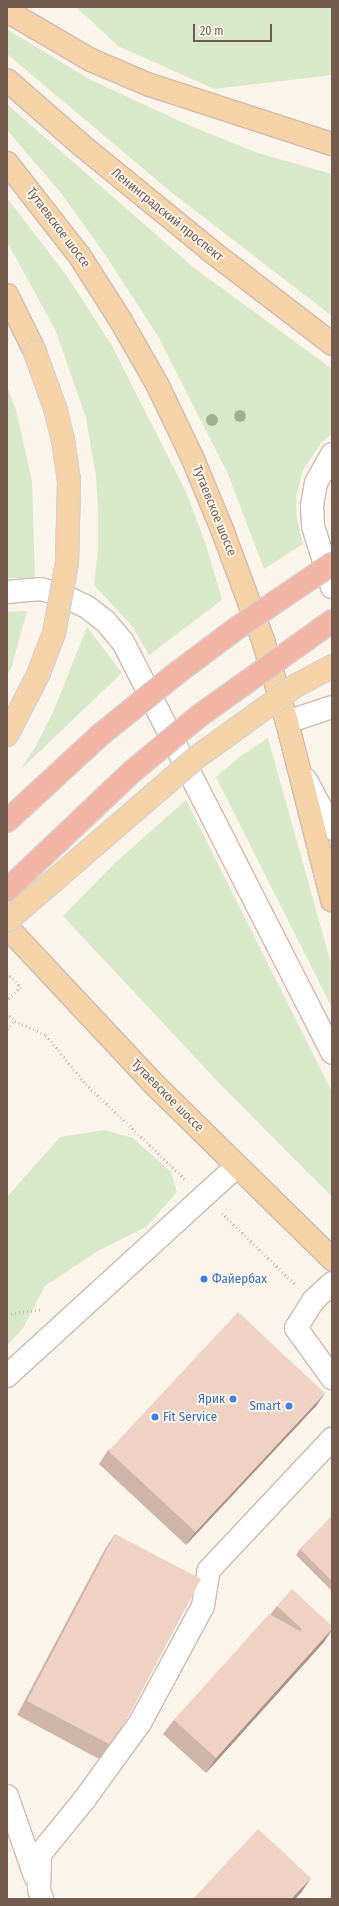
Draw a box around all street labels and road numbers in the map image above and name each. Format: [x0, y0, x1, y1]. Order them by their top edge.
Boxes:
street label: Ленинградский проспект [108, 165, 226, 265]
street label: Тутаевское шоссе [23, 185, 93, 271]
street label: Тутаевское шоссе [189, 463, 239, 559]
street label: Тутаевское шоссе [127, 1056, 207, 1136]

